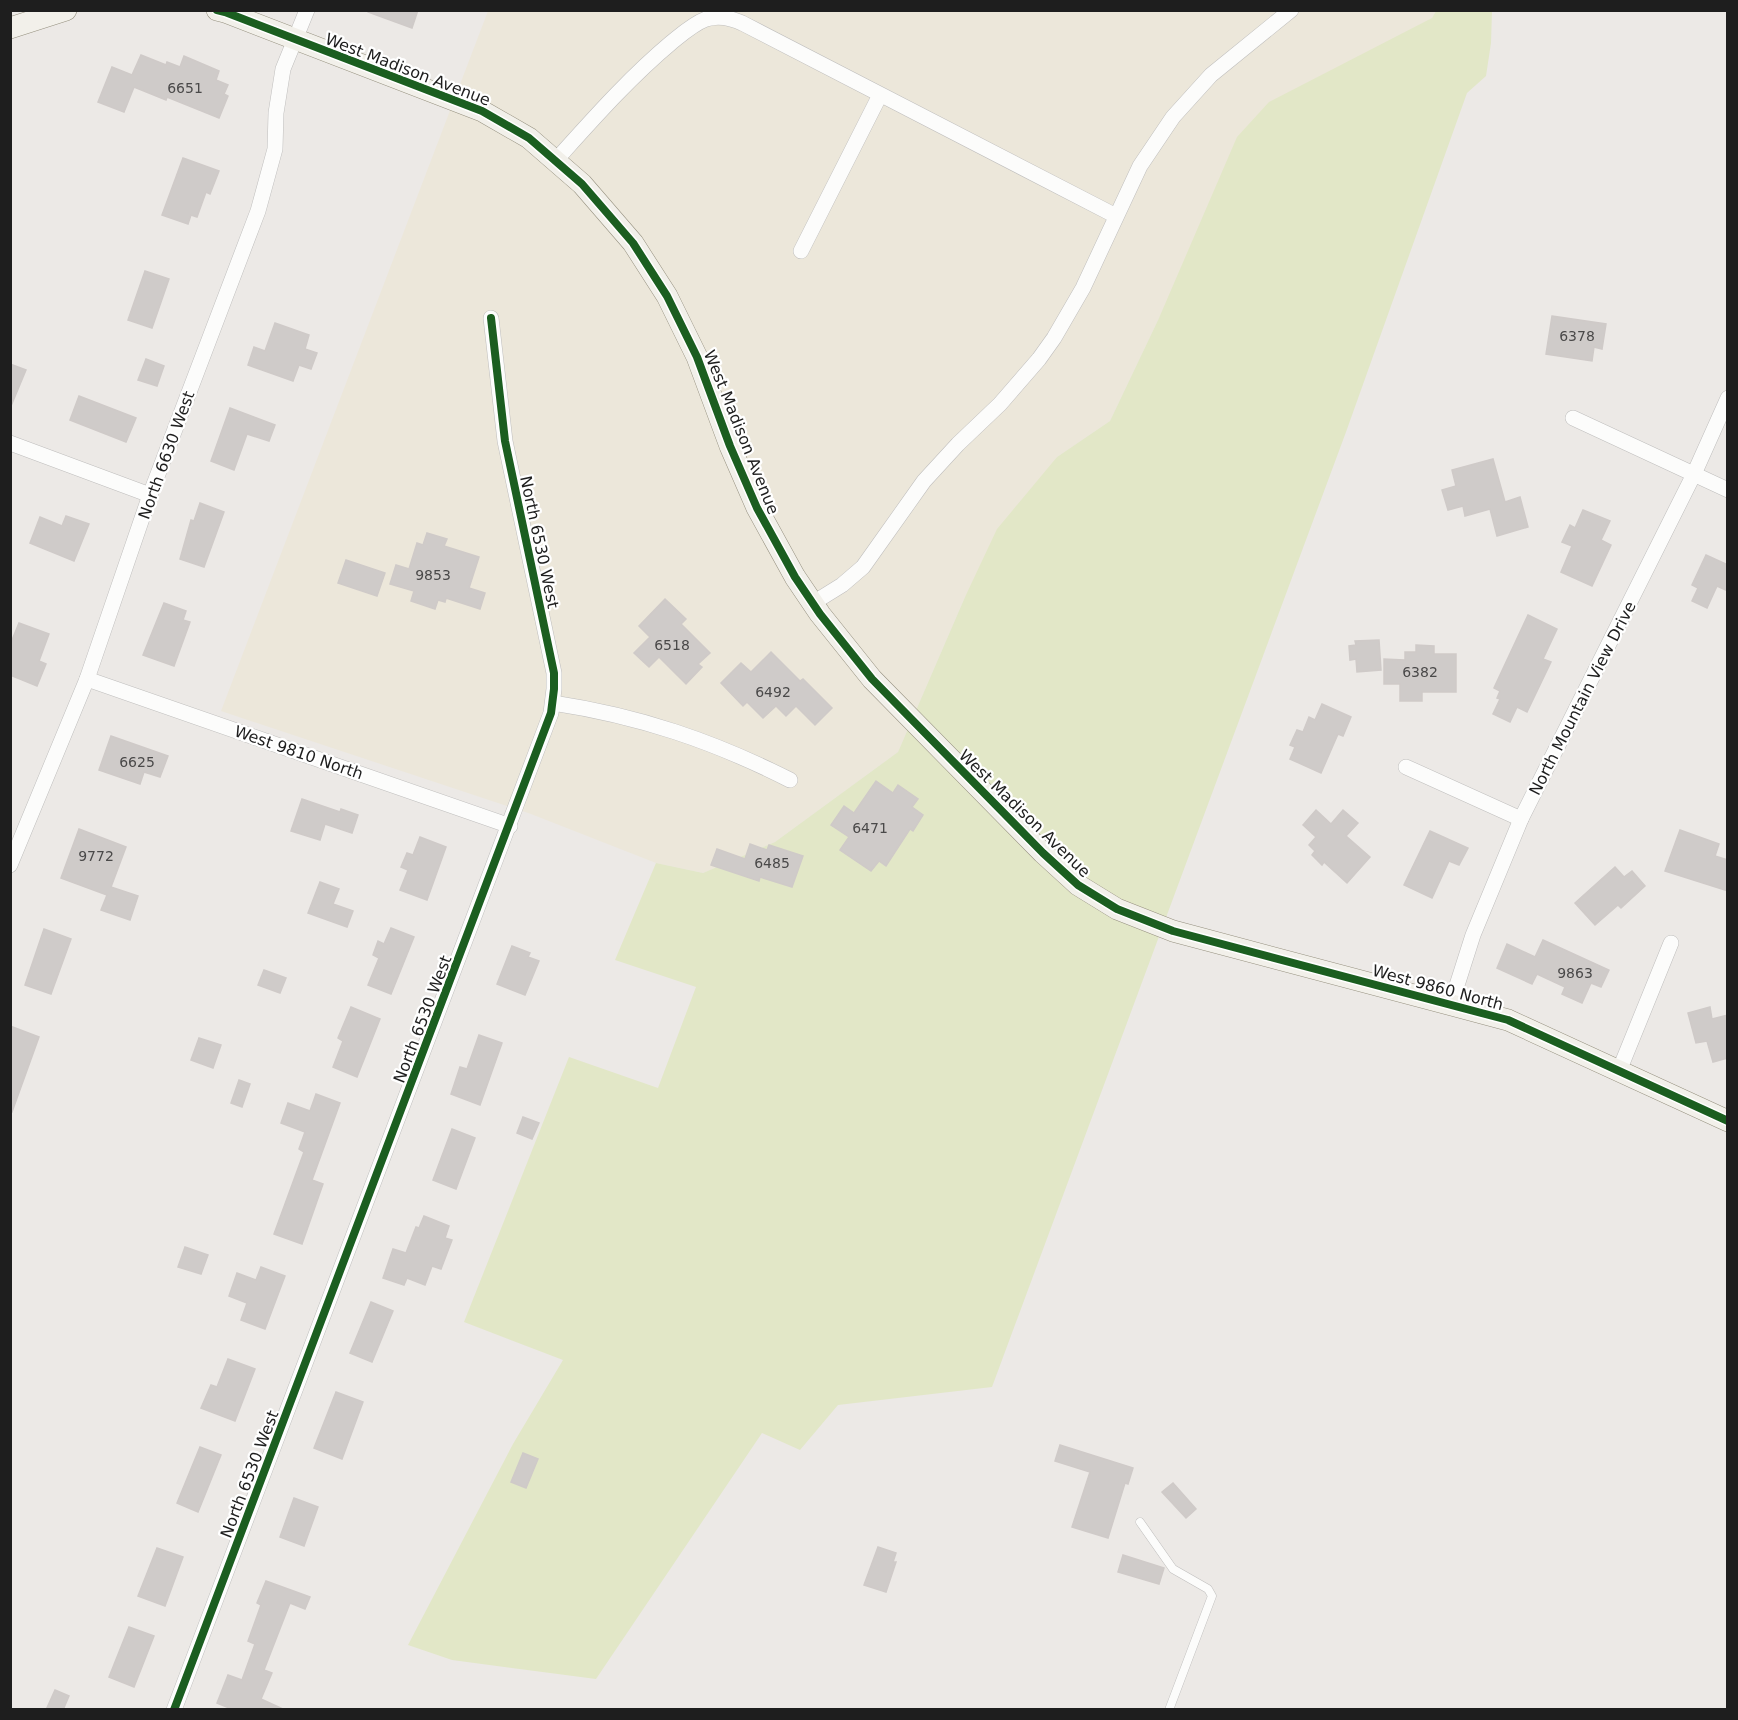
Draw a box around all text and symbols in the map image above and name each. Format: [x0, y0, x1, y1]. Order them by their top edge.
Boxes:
street label: West Madison Avenue [323, 29, 493, 110]
house number: 6651 [167, 80, 203, 96]
house number: 6378 [1559, 328, 1595, 344]
street label: West Madison Avenue [700, 347, 783, 517]
street label: North 6630 West [134, 388, 198, 522]
street label: North 6530 West [516, 474, 563, 610]
house number: 9853 [415, 567, 451, 583]
street label: North Mountain View Drive [1525, 598, 1640, 798]
house number: 6518 [654, 637, 690, 653]
house number: 6382 [1402, 664, 1438, 680]
house number: 6492 [755, 684, 791, 700]
street label: West 9810 North [232, 722, 366, 783]
street label: West Madison Avenue [955, 746, 1094, 881]
house number: 6625 [119, 754, 155, 770]
house number: 6471 [852, 820, 888, 836]
house number: 9772 [78, 848, 114, 864]
house number: 6485 [754, 855, 790, 871]
street label: North 6530 West [389, 953, 456, 1086]
street label: West 9860 North [1370, 961, 1506, 1014]
house number: 9863 [1557, 965, 1593, 981]
street label: North 6530 West [216, 1408, 283, 1541]

